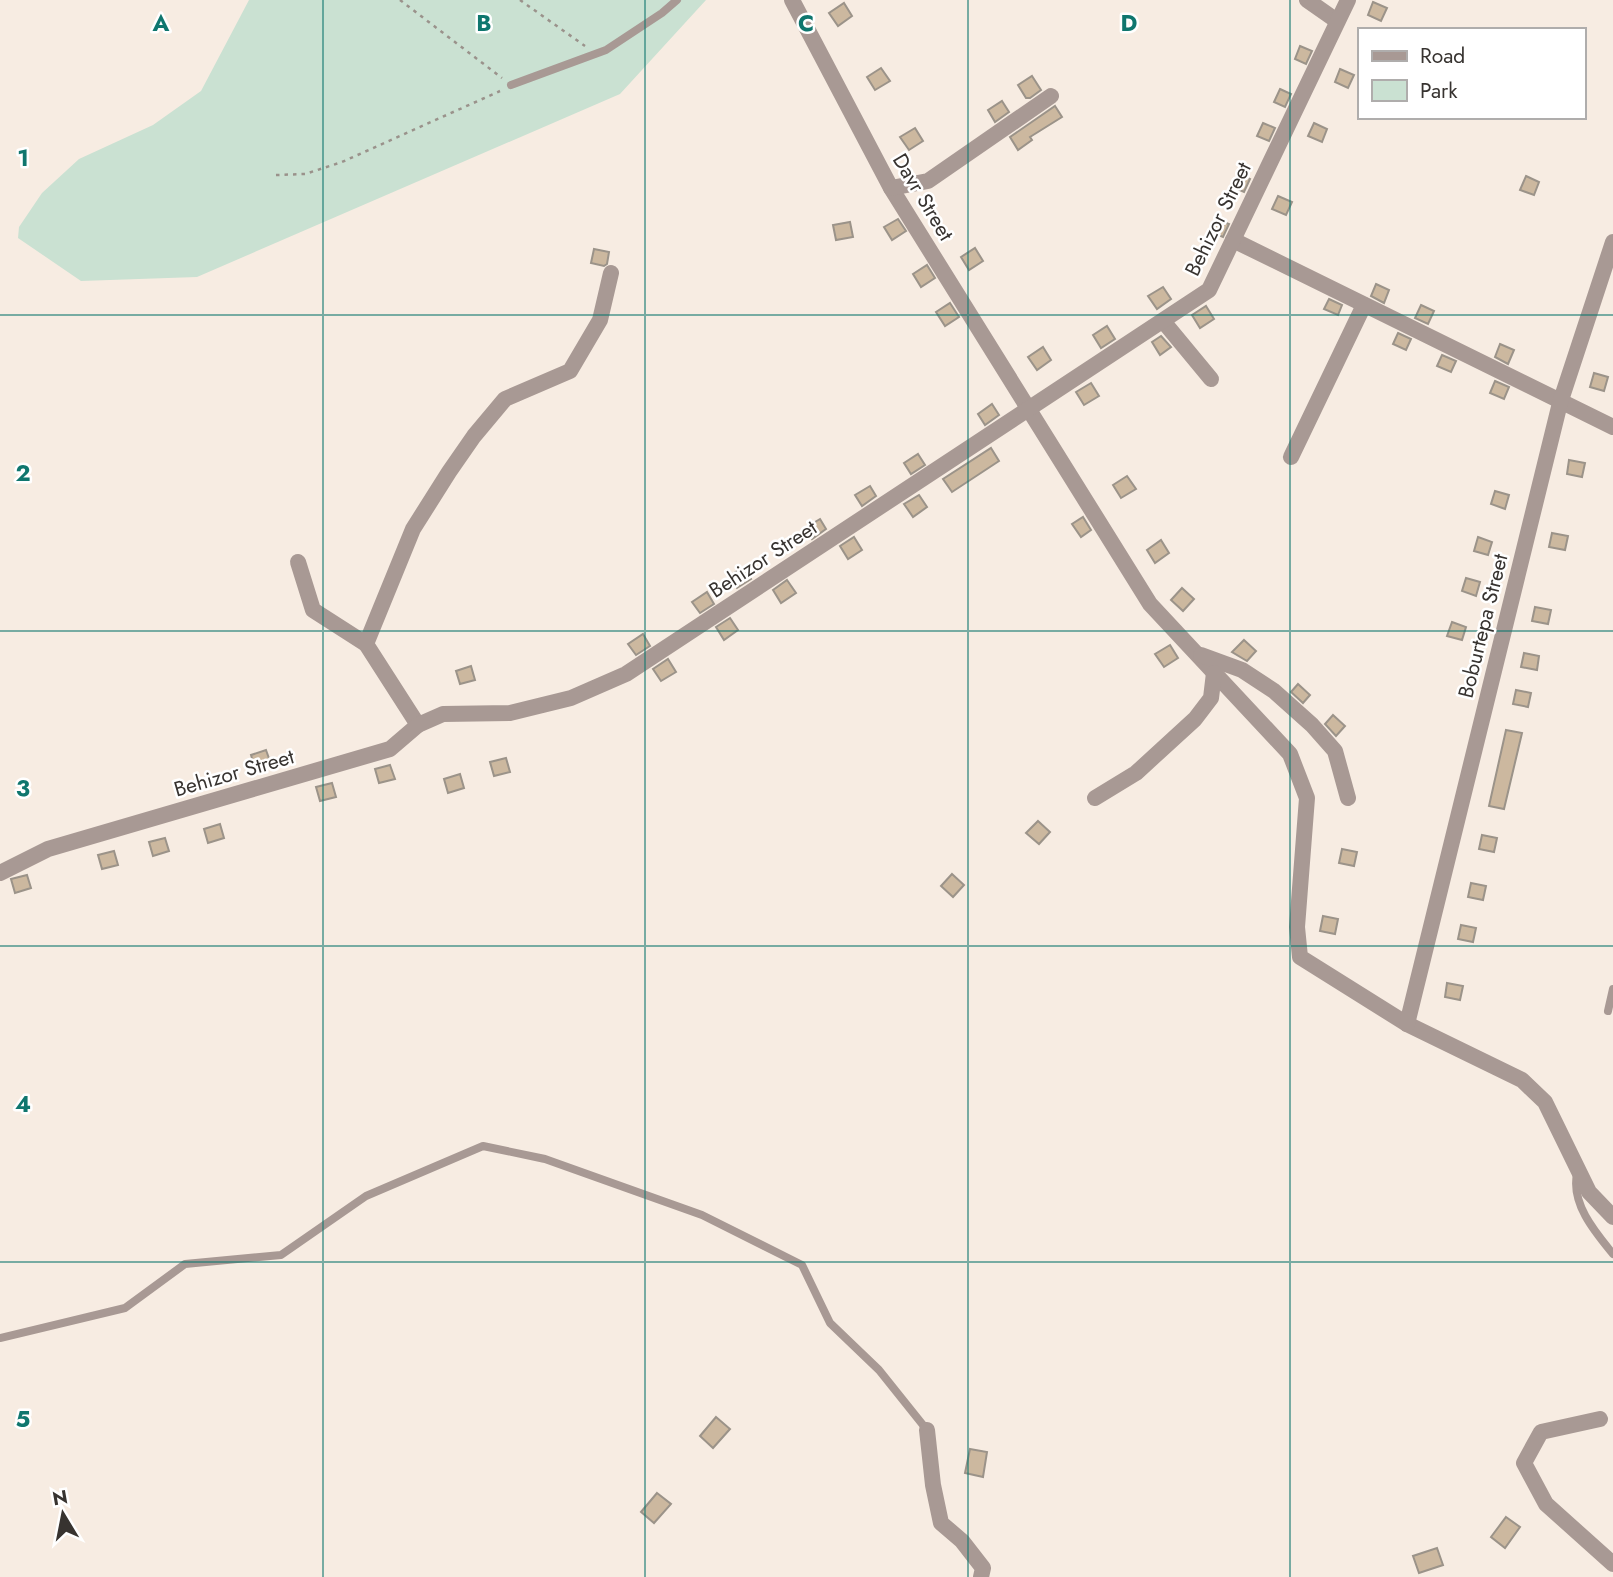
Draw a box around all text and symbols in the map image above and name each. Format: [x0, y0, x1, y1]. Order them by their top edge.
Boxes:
text: A [152, 6, 170, 40]
text: B [476, 6, 492, 40]
text: C [798, 6, 814, 40]
text: D [1121, 6, 1138, 40]
legend [1358, 28, 1585, 119]
text: Road [1420, 41, 1465, 71]
text: Park [1420, 76, 1458, 106]
text: 1 [17, 141, 29, 175]
street label: Davr Street [885, 148, 961, 246]
street label: Behizor Street [1177, 157, 1259, 281]
text: 2 [15, 456, 31, 490]
street label: Behizor Street [703, 513, 823, 605]
street label: Boburtepa Street [1451, 551, 1515, 701]
street label: Behizor Street [171, 742, 297, 804]
text: 3 [16, 771, 30, 805]
text: 4 [15, 1087, 31, 1121]
text: 5 [16, 1402, 30, 1436]
north arrow [28, 1479, 98, 1549]
text: N [50, 1483, 70, 1512]

